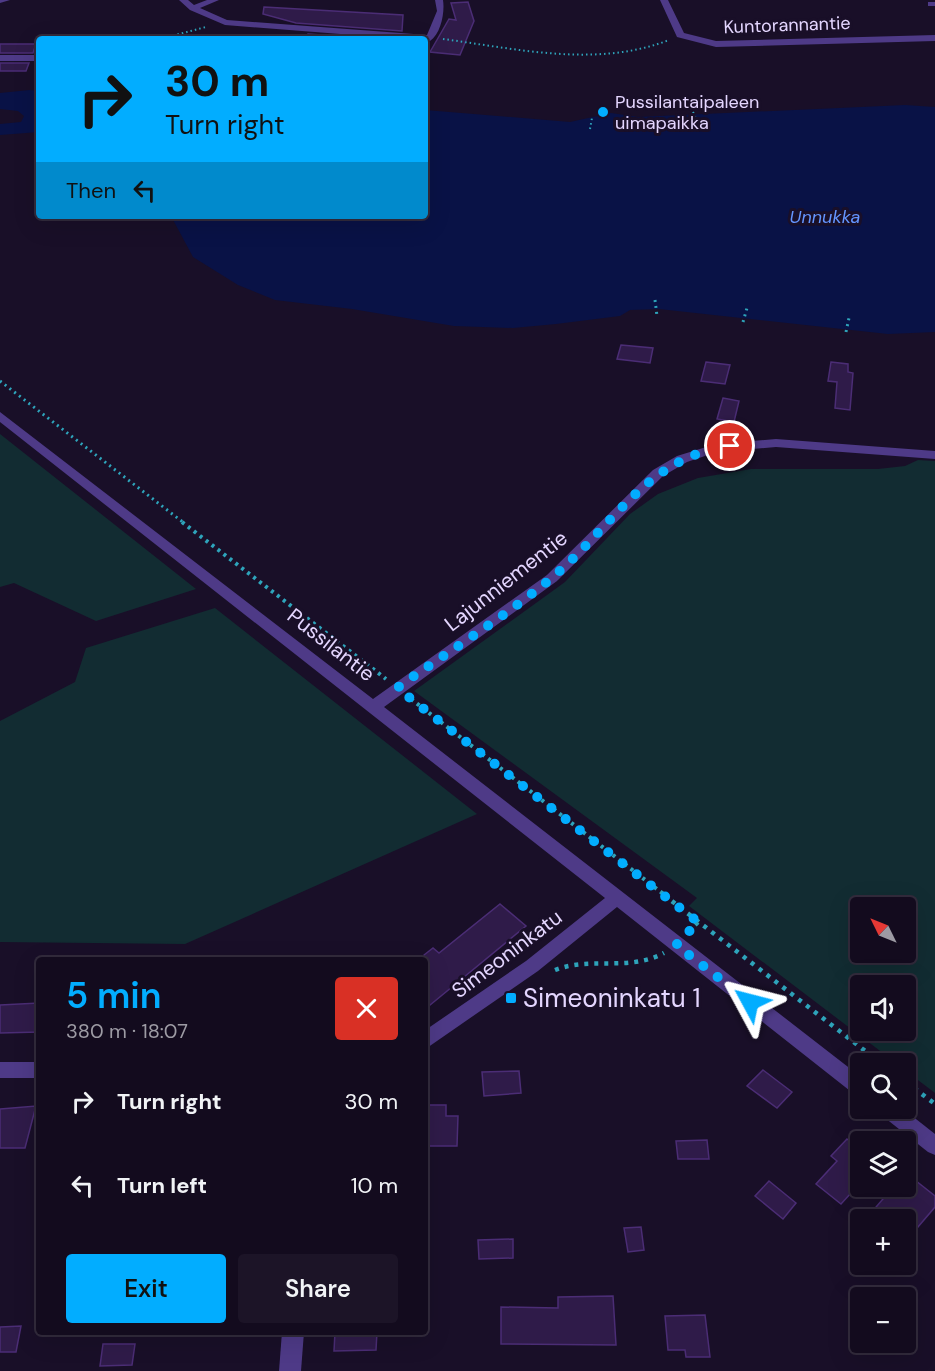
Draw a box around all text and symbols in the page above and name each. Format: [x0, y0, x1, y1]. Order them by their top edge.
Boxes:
street label: Kuntorannantie [723, 11, 851, 39]
text: 30 m [165, 54, 269, 109]
icon: right [66, 60, 144, 138]
place label: Pussilantaipaleen uimapaikka [615, 90, 759, 135]
marker: Pussilantaipaleen uimapaikka [596, 105, 610, 119]
text: Turn right [165, 107, 285, 142]
icon: left [128, 174, 161, 207]
text: Then [66, 176, 116, 205]
water label: Unnukka [790, 205, 860, 229]
pin [704, 420, 755, 471]
icon: arrive [713, 429, 746, 462]
street label: Lajunniementie [439, 524, 573, 638]
street label: Pussilantie [282, 602, 381, 688]
north arrow [850, 897, 916, 963]
map controls [850, 897, 916, 1353]
street label: Simeoninkatu [446, 903, 568, 1005]
position arrow [718, 970, 782, 1034]
text: 5 min [66, 972, 162, 1019]
button: sound [850, 975, 916, 1041]
button: close [335, 977, 398, 1040]
place label: Simeoninkatu 1 [523, 981, 701, 1015]
marker: Simeoninkatu 1 [504, 991, 518, 1005]
text: 380 m · 18:07 [66, 1018, 188, 1044]
button: search [850, 1053, 916, 1119]
icon: right [66, 1085, 99, 1118]
text: Turn right [117, 1087, 222, 1116]
text: 30 m [344, 1087, 398, 1116]
button: layers [850, 1131, 916, 1197]
icon: left [66, 1169, 99, 1202]
text: Turn left [117, 1171, 207, 1200]
text: 10 m [351, 1171, 398, 1200]
button: + [850, 1209, 916, 1275]
button: Exit [66, 1254, 226, 1323]
button: Share [238, 1254, 398, 1323]
button: − [850, 1287, 916, 1353]

